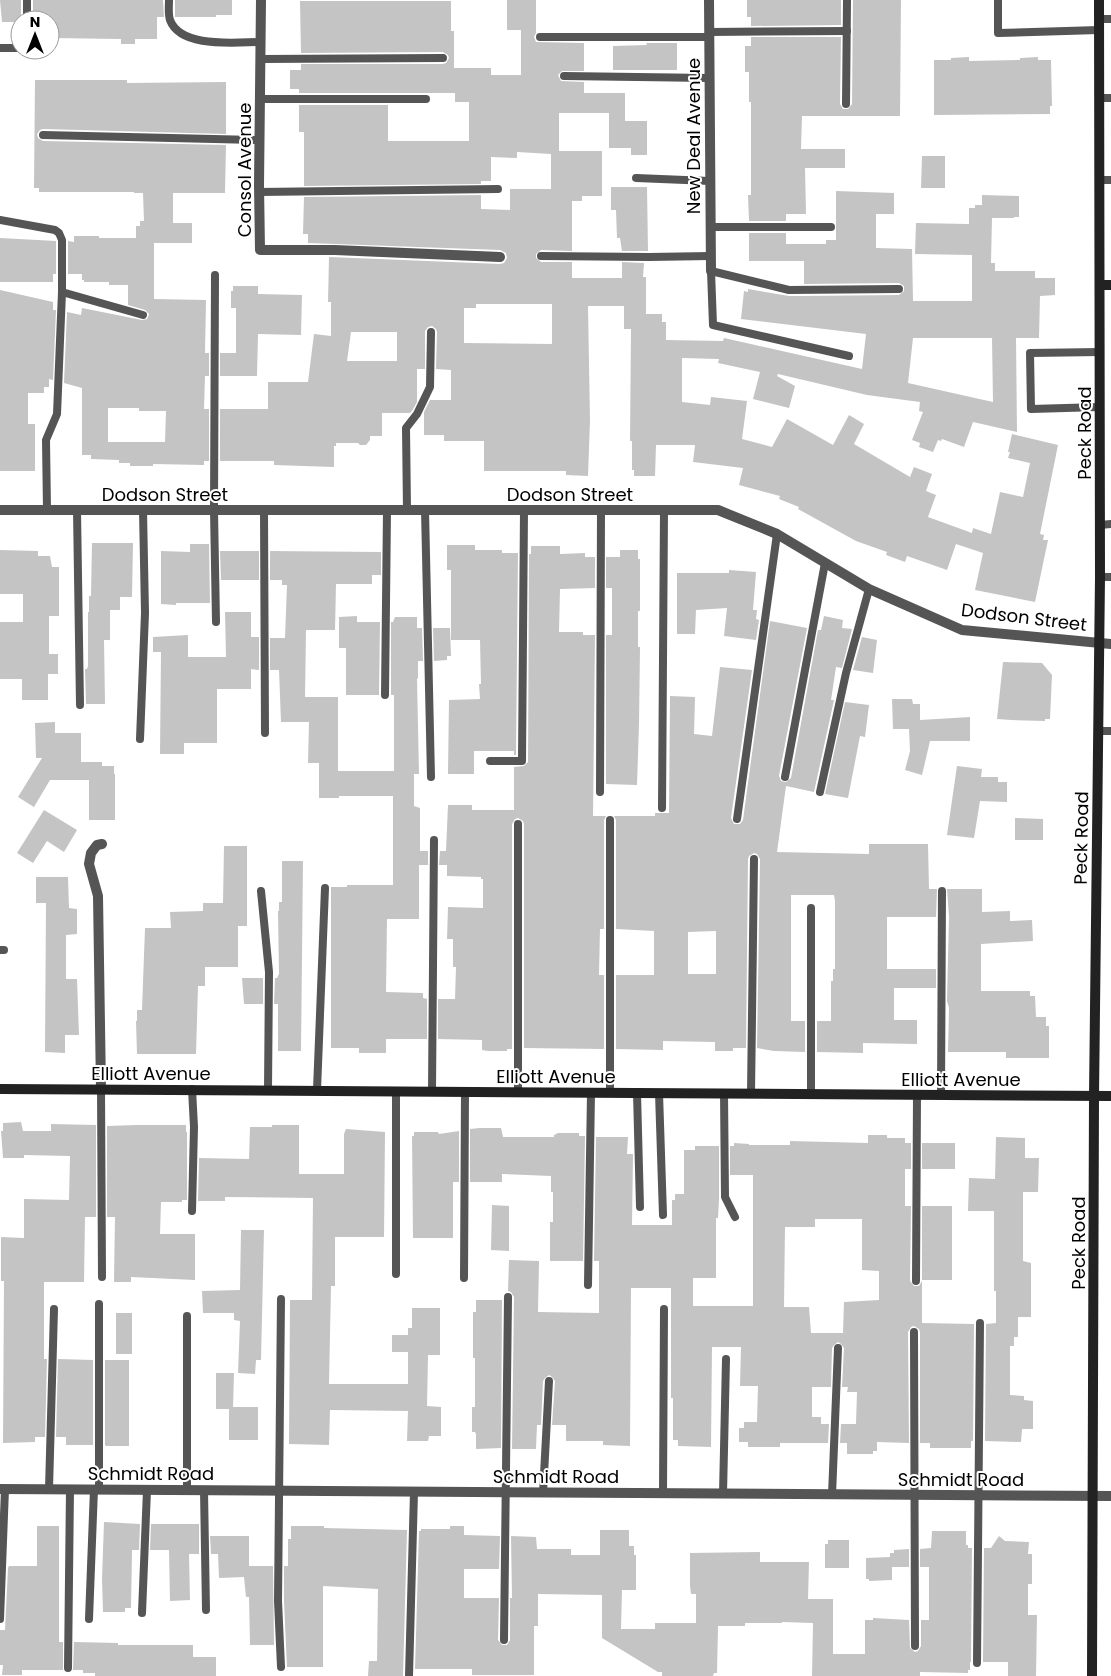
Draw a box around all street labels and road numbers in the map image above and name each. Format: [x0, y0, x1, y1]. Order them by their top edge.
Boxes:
street label: New Deal Avenue [681, 58, 706, 214]
street label: Consol Avenue [232, 103, 257, 237]
street label: Peck Road [1072, 386, 1097, 480]
street label: Dodson Street [102, 482, 228, 507]
street label: Dodson Street [507, 482, 633, 507]
street label: Dodson Street [960, 597, 1088, 637]
street label: Peck Road [1068, 791, 1094, 885]
street label: Elliott Avenue [91, 1061, 211, 1086]
street label: Elliott Avenue [496, 1064, 616, 1089]
street label: Elliott Avenue [901, 1067, 1021, 1092]
street label: Peck Road [1066, 1196, 1091, 1290]
street label: Schmidt Road [88, 1461, 214, 1486]
street label: Schmidt Road [493, 1464, 619, 1489]
street label: Schmidt Road [898, 1467, 1024, 1492]

